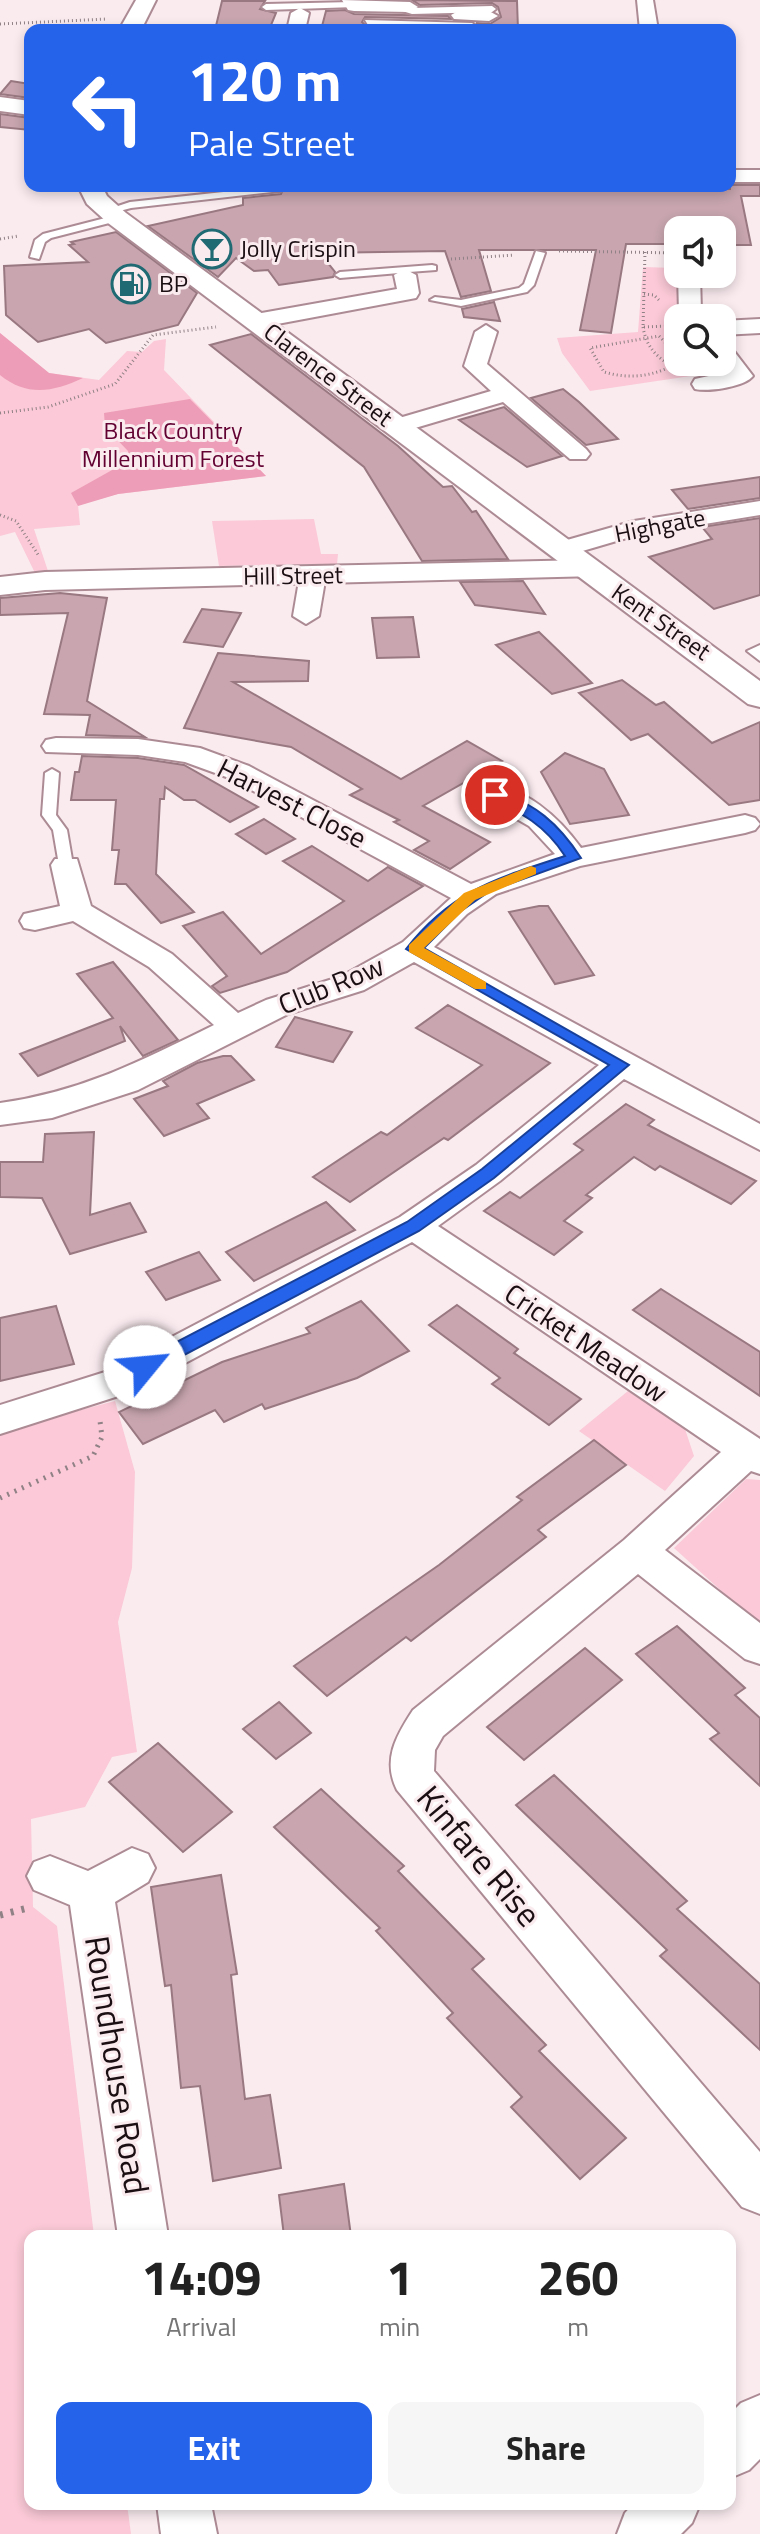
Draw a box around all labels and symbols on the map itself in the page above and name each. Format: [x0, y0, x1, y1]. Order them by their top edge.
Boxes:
bar icon: Jolly Crispin [191, 228, 233, 270]
place label: Jolly Crispin [240, 230, 356, 266]
fuel station icon: BP [110, 263, 152, 305]
place label: BP [159, 265, 188, 301]
street label: Clarence Street [257, 314, 401, 435]
park label: Black Country Millennium Forest [82, 412, 265, 476]
street label: Highgate [611, 499, 708, 551]
street label: Hill Street [243, 556, 344, 594]
street label: Kent Street [605, 574, 719, 669]
street label: Harvest Close [210, 746, 374, 859]
pin [461, 761, 529, 829]
street label: Club Row [272, 944, 390, 1025]
street label: Cricket Meadow [496, 1272, 676, 1413]
position arrow [103, 1325, 187, 1409]
street label: Kinfare Rise [405, 1773, 555, 1937]
street label: Roundhouse Road [72, 1932, 164, 2198]

